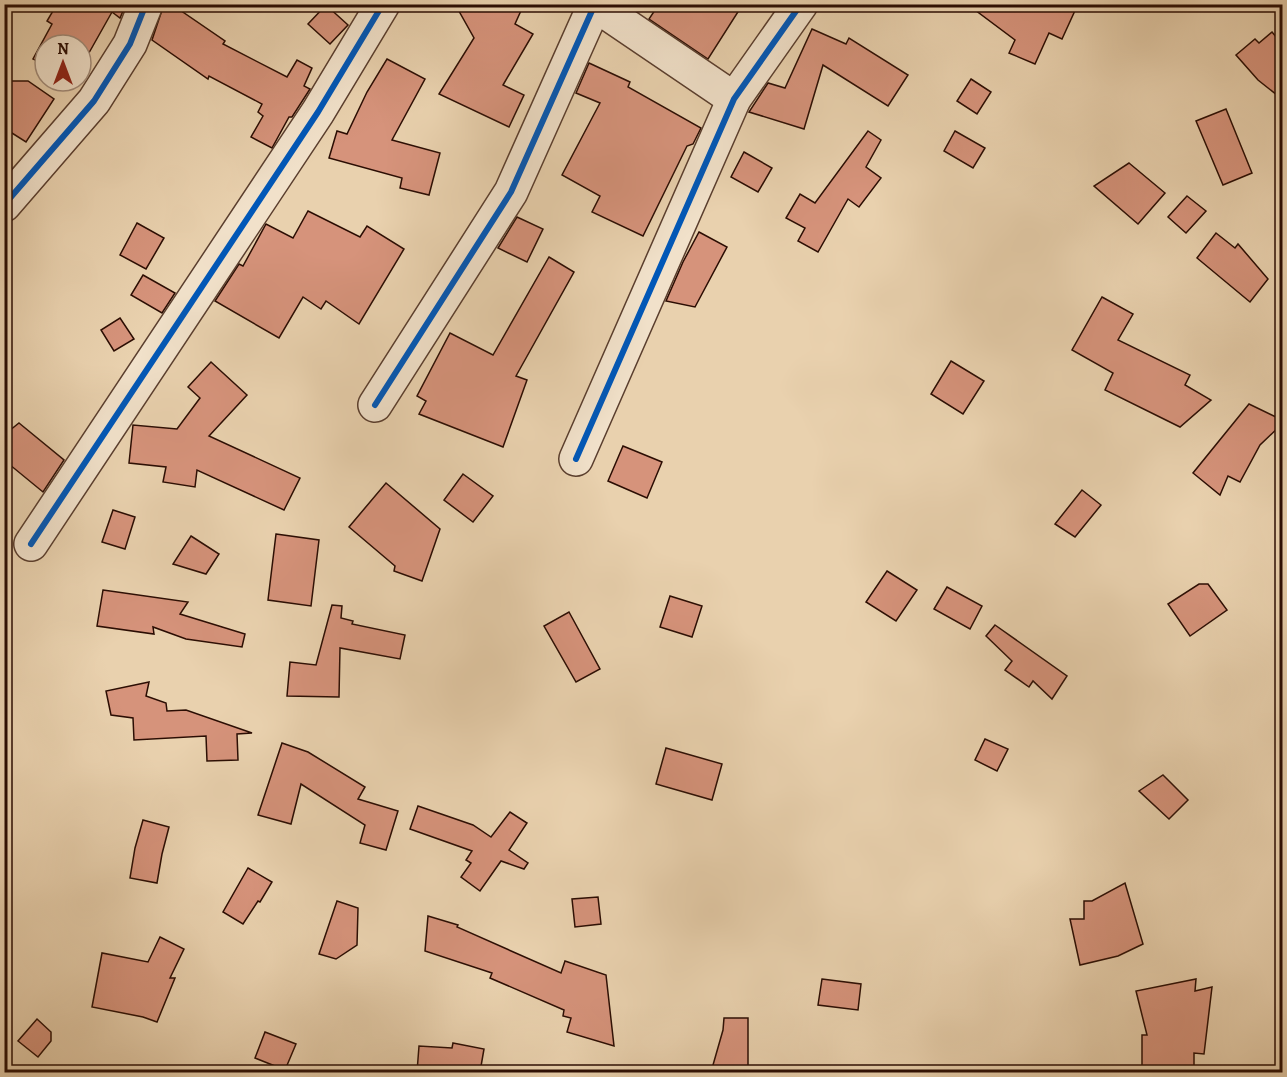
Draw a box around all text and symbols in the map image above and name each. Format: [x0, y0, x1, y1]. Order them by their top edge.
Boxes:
north arrow [33, 33, 93, 93]
text: N [57, 38, 69, 60]

